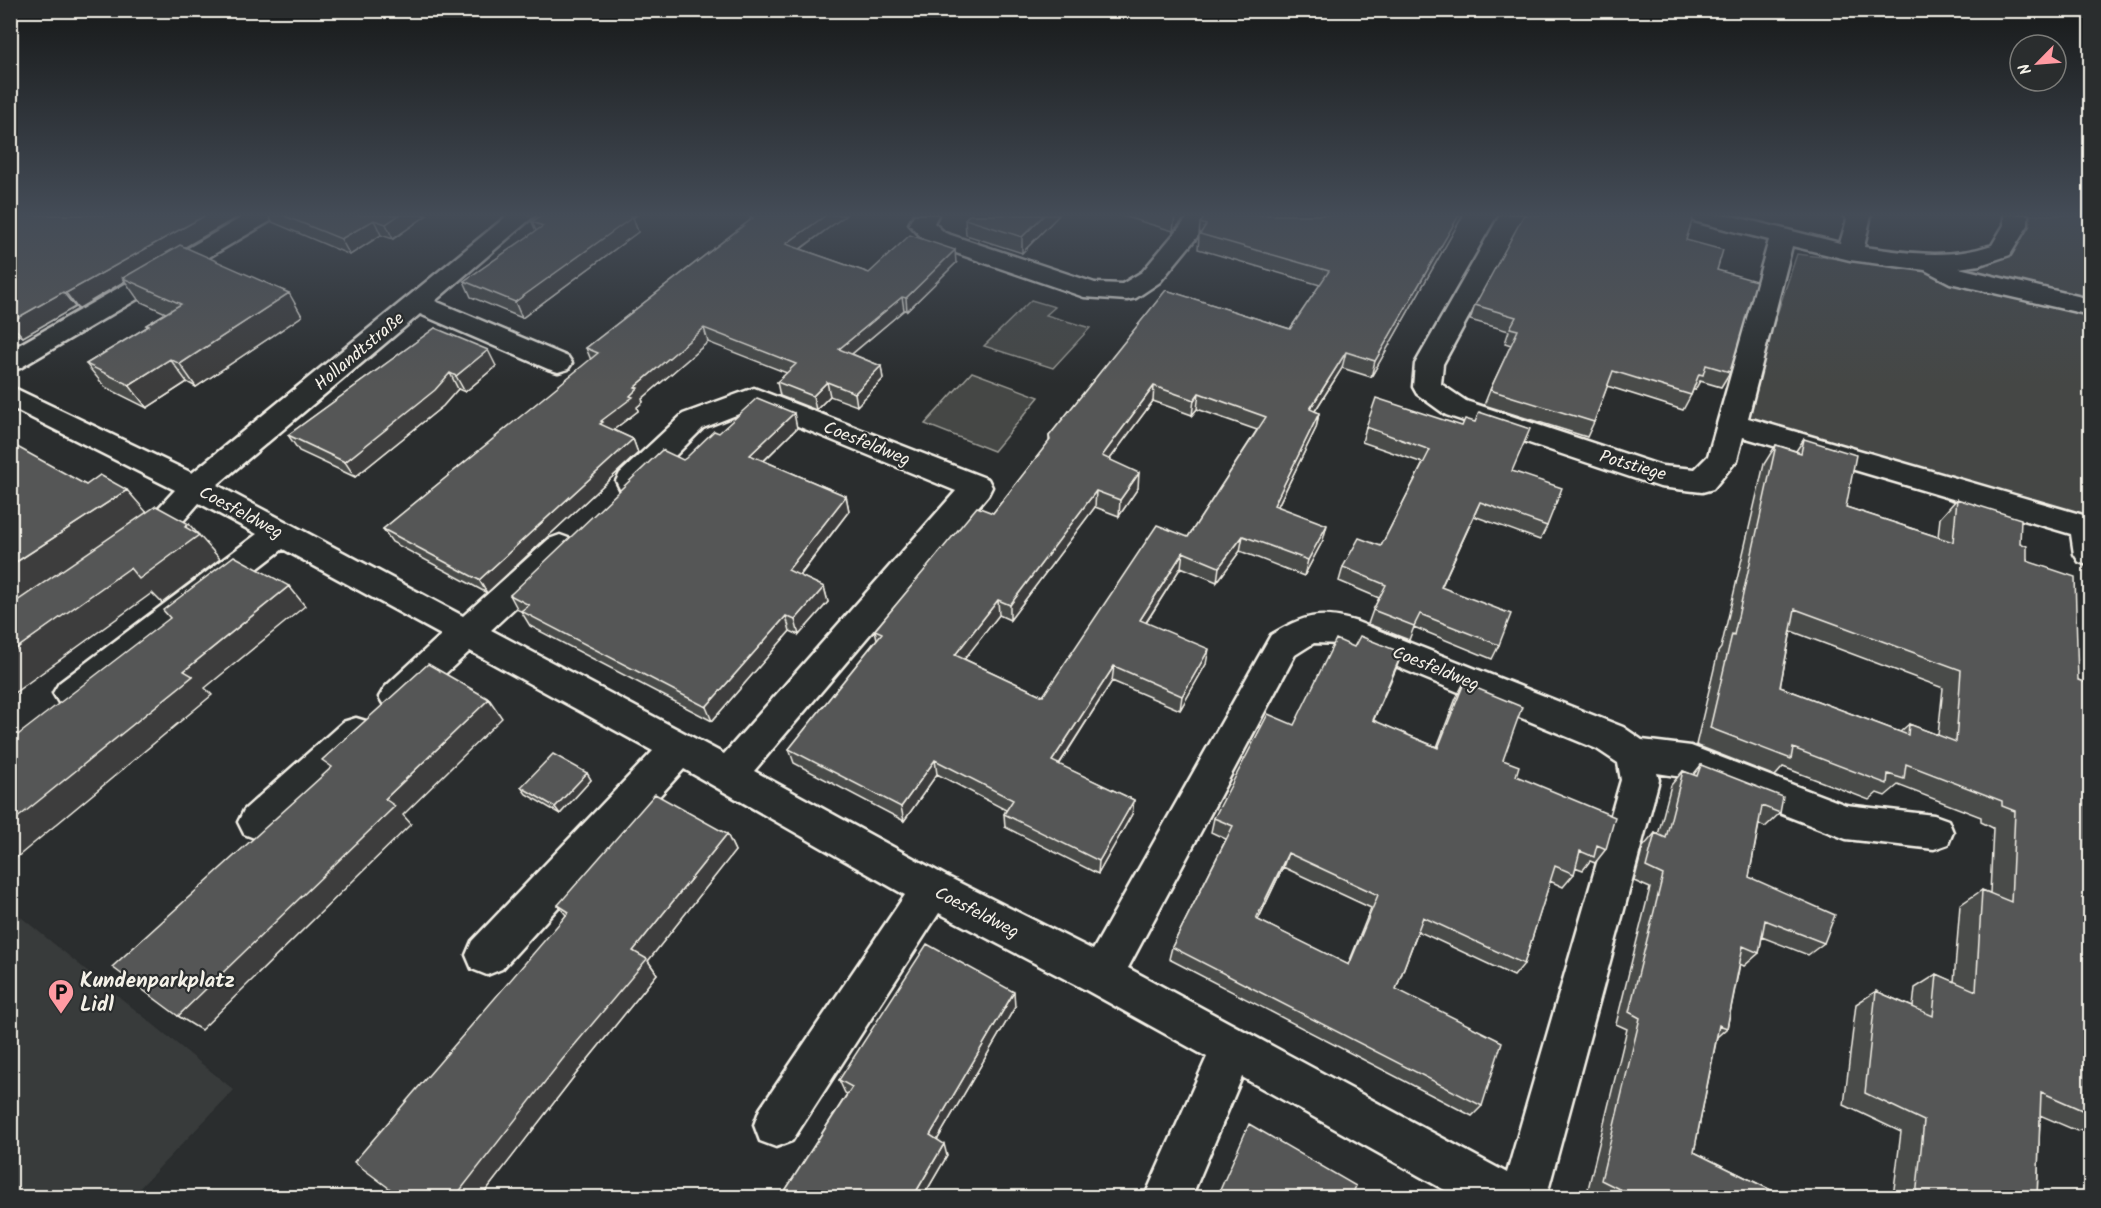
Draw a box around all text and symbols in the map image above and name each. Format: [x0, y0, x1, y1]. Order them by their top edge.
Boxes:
north arrow [2008, 33, 2068, 93]
text: N [2012, 59, 2039, 79]
street label: Hollandtstraße [308, 305, 412, 399]
street label: Coesfeldweg [818, 414, 914, 475]
street label: Potstiege [1596, 443, 1670, 490]
street label: Coesfeldweg [193, 479, 288, 548]
street label: Coesfeldweg [1387, 639, 1483, 700]
street label: Coesfeldweg [929, 880, 1024, 947]
place label: Kundenparkplatz Lidl [80, 965, 235, 1022]
parking icon: Kundenparkplatz Lidl [46, 977, 76, 1015]

